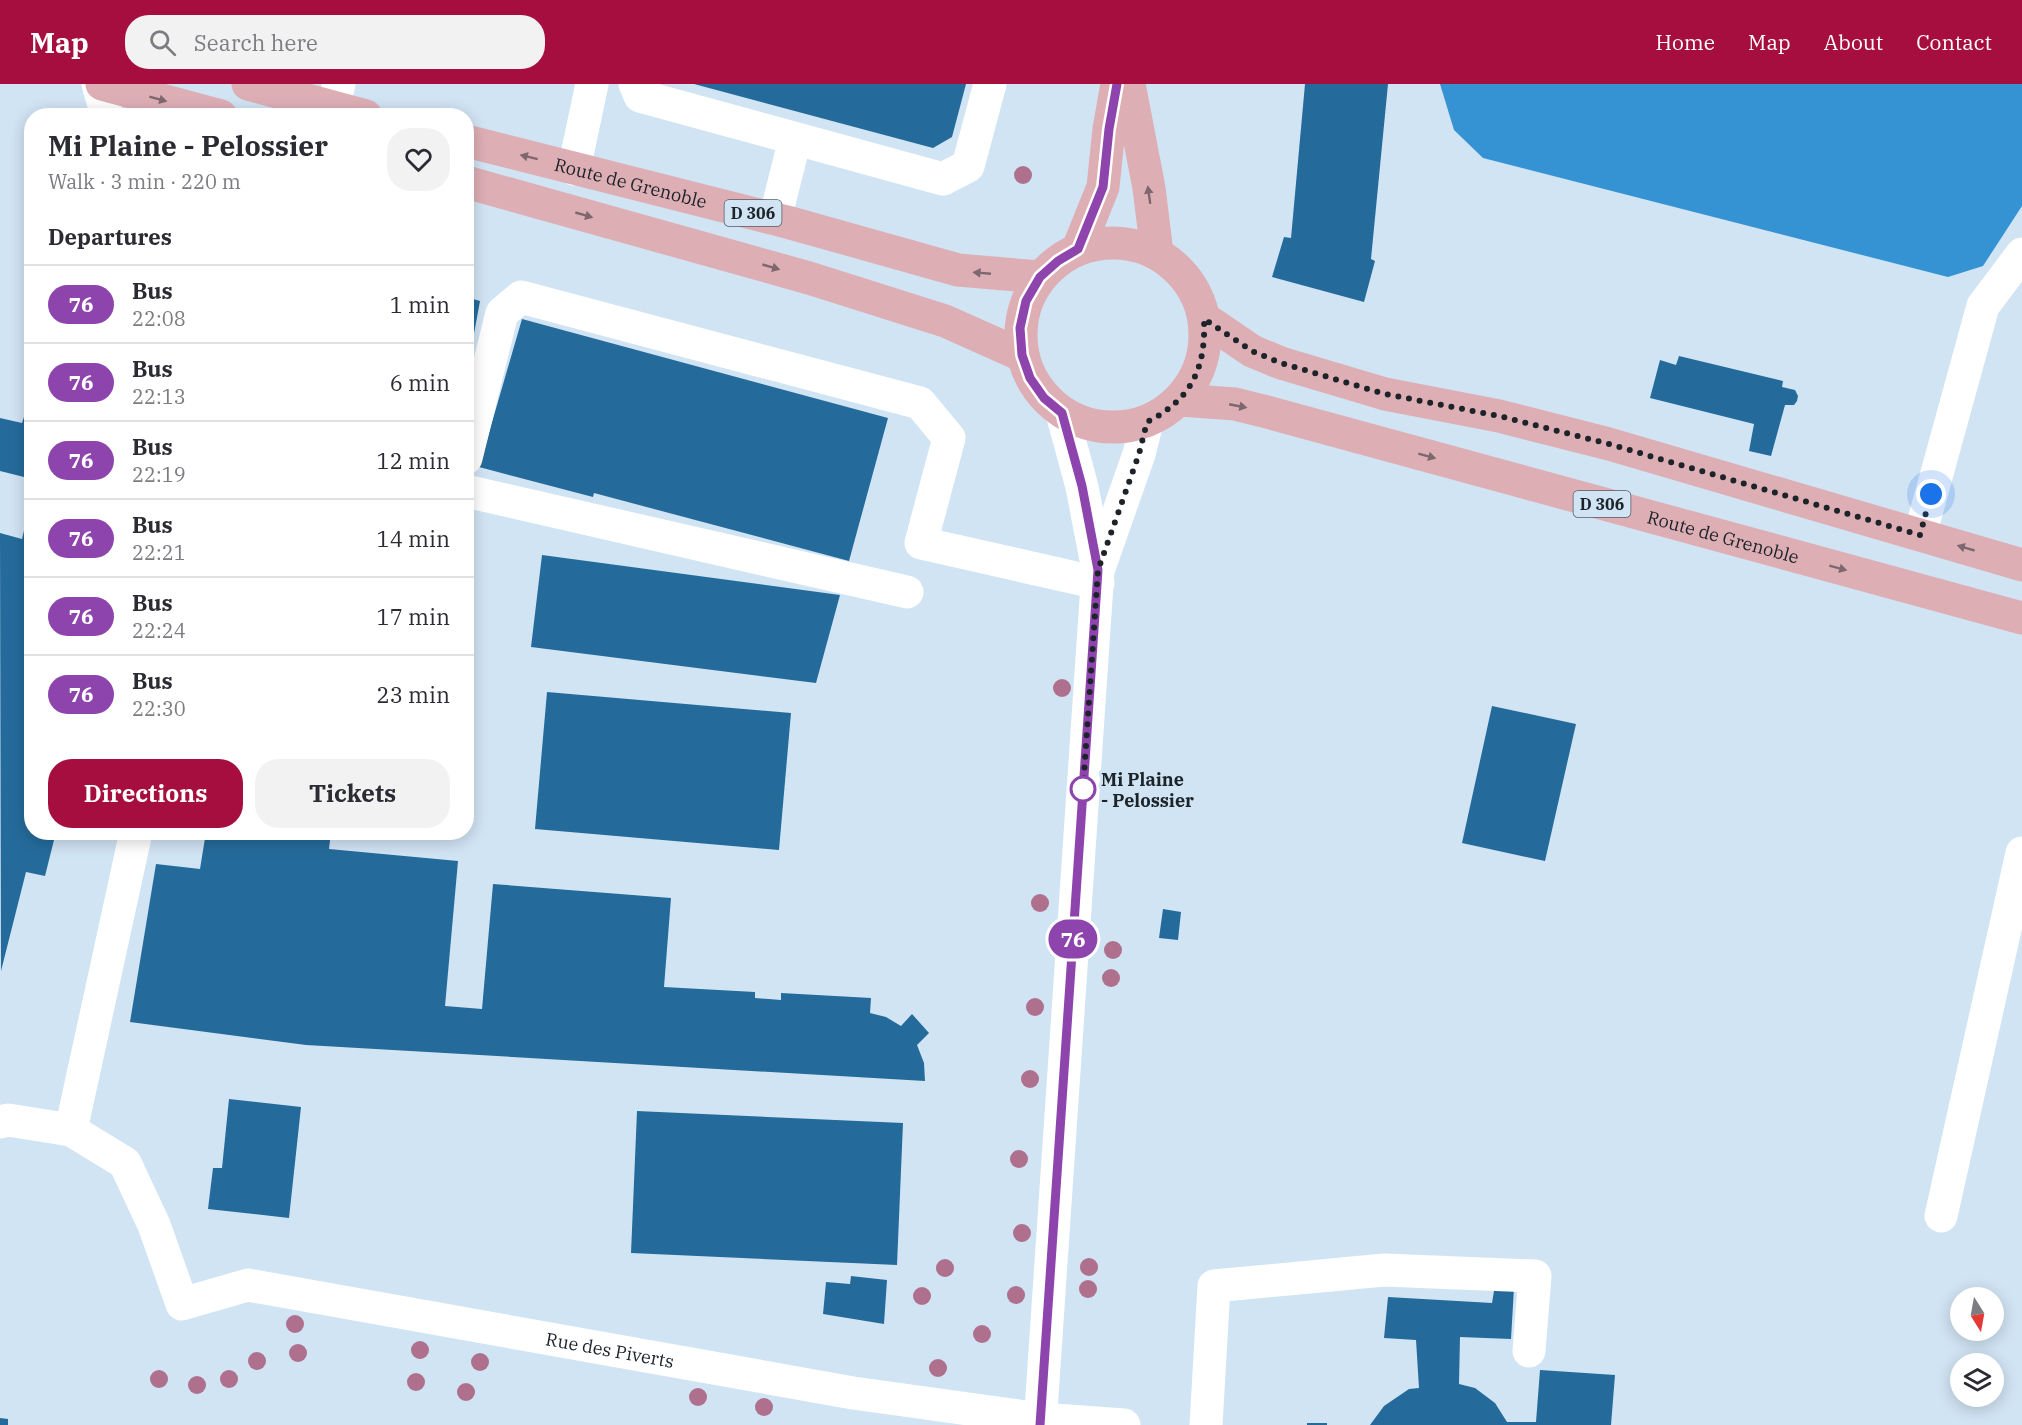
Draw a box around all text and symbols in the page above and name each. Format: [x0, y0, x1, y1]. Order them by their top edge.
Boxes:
search box [125, 15, 545, 69]
text: Map [30, 24, 89, 61]
icon: search [146, 26, 179, 59]
text: Search here [194, 28, 318, 57]
text: Home [1655, 28, 1715, 56]
text: Map [1748, 28, 1791, 56]
text: About [1824, 28, 1883, 56]
text: Contact [1916, 28, 1992, 56]
one-way arrow [149, 95, 167, 104]
text: Mi Plaine - Pelossier [48, 127, 328, 164]
button: heart [387, 128, 450, 191]
one-way arrow [520, 152, 538, 162]
street label: Route de Grenoble [552, 152, 709, 213]
text: Walk · 3 min · 220 m [48, 168, 241, 195]
one-way arrow [1145, 185, 1154, 204]
road number: D 306 [724, 200, 782, 226]
one-way arrow [575, 211, 593, 220]
text: Departures [48, 222, 172, 251]
one-way arrow [762, 263, 780, 272]
one-way arrow [972, 268, 991, 278]
text: Bus [132, 276, 173, 305]
text: 76 [68, 290, 94, 318]
text: 1 min [390, 290, 450, 319]
text: 22:08 [132, 305, 186, 332]
text: Bus [132, 354, 173, 383]
text: 76 [68, 368, 94, 396]
text: 6 min [390, 368, 450, 397]
text: 22:13 [132, 383, 186, 410]
one-way arrow [1229, 402, 1248, 411]
text: Bus [132, 432, 173, 461]
text: 76 [68, 446, 94, 474]
text: 12 min [377, 446, 450, 475]
one-way arrow [1418, 452, 1436, 461]
text: 22:19 [132, 461, 186, 488]
your location [1916, 479, 1946, 509]
road number: D 306 [1574, 491, 1630, 517]
street label: Route de Grenoble [1645, 505, 1802, 568]
text: Bus [132, 510, 173, 539]
text: 76 [68, 524, 94, 552]
text: 14 min [377, 524, 450, 553]
text: 22:21 [132, 539, 186, 566]
one-way arrow [1957, 543, 1975, 552]
one-way arrow [1829, 564, 1847, 573]
text: Bus [132, 588, 173, 617]
text: 76 [68, 602, 94, 630]
text: 17 min [377, 602, 450, 631]
text: 22:24 [132, 617, 186, 644]
text: Bus [132, 666, 173, 695]
text: 76 [68, 680, 94, 708]
text: 23 min [377, 680, 450, 709]
text: 22:30 [132, 695, 186, 722]
button: Directions [48, 759, 243, 828]
button: Tickets [255, 759, 450, 828]
place label: Mi Plaine - Pelossier [1101, 768, 1194, 812]
marker: Mi Plaine - Pelossier [1070, 776, 1096, 802]
line badge: 76 [1046, 920, 1100, 958]
text: 76 [1060, 925, 1086, 953]
north arrow [1950, 1287, 2004, 1341]
map controls [1950, 1287, 2004, 1407]
street label: Rue des Piverts [544, 1327, 676, 1372]
button: layers [1950, 1353, 2004, 1407]

